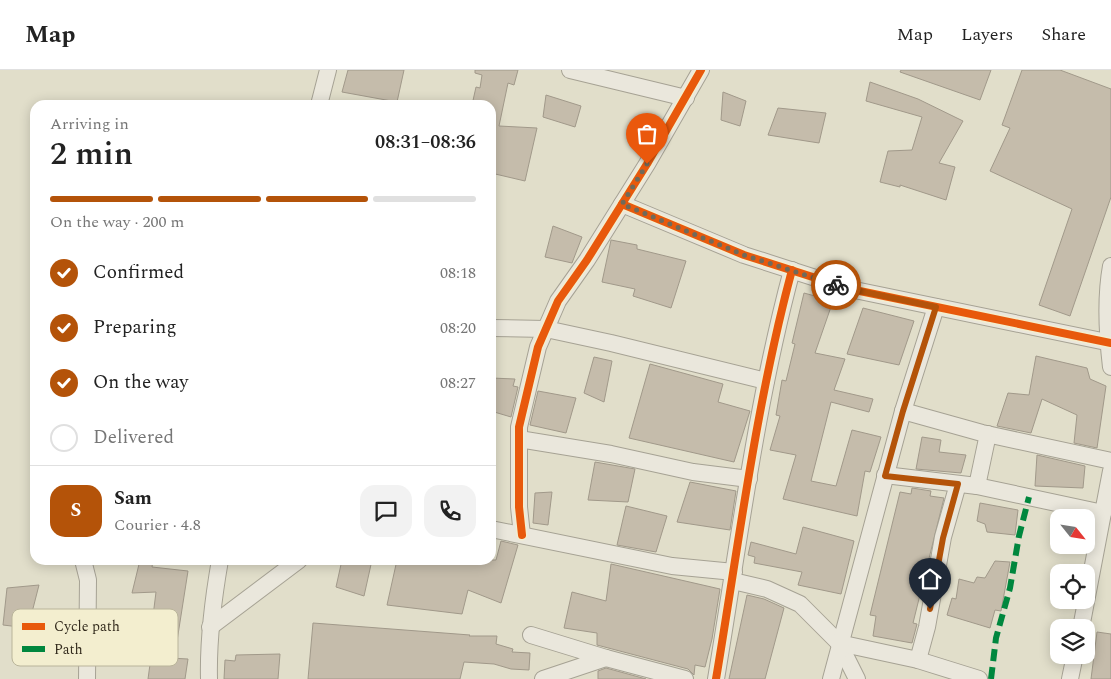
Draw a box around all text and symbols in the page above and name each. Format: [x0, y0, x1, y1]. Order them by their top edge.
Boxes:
text: Map [25, 17, 75, 53]
text: Map [897, 21, 933, 48]
text: Layers [961, 21, 1013, 48]
text: Share [1041, 21, 1086, 48]
text: Arriving in [50, 112, 129, 136]
pin [626, 113, 668, 164]
icon: bag [633, 120, 661, 148]
text: 08:31–08:36 [375, 128, 476, 157]
text: 2 min [50, 130, 133, 179]
text: On the way · 200 m [50, 210, 184, 234]
text: Confirmed [93, 258, 184, 287]
icon: check [50, 259, 78, 287]
courier [811, 260, 861, 310]
text: 08:18 [440, 261, 476, 285]
icon: bike [822, 271, 850, 299]
text: Preparing [93, 313, 177, 342]
icon: check [50, 314, 78, 342]
text: 08:20 [440, 316, 476, 340]
text: On the way [93, 368, 189, 397]
icon: check [50, 369, 78, 397]
text: 08:27 [440, 371, 476, 395]
text: Delivered [93, 423, 174, 452]
text: Sam [114, 484, 152, 513]
button: chat [360, 485, 412, 537]
button: phone [424, 485, 476, 537]
text: S [71, 496, 81, 525]
north arrow [1050, 509, 1095, 554]
map controls [1050, 509, 1095, 664]
text: Courier · 4.8 [114, 513, 201, 537]
pin [909, 558, 951, 609]
button: locate [1050, 564, 1095, 609]
icon: home [916, 565, 944, 593]
legend [12, 609, 178, 666]
text: Cycle path [54, 616, 120, 637]
button: layers [1050, 619, 1095, 664]
text: Path [54, 639, 83, 660]

